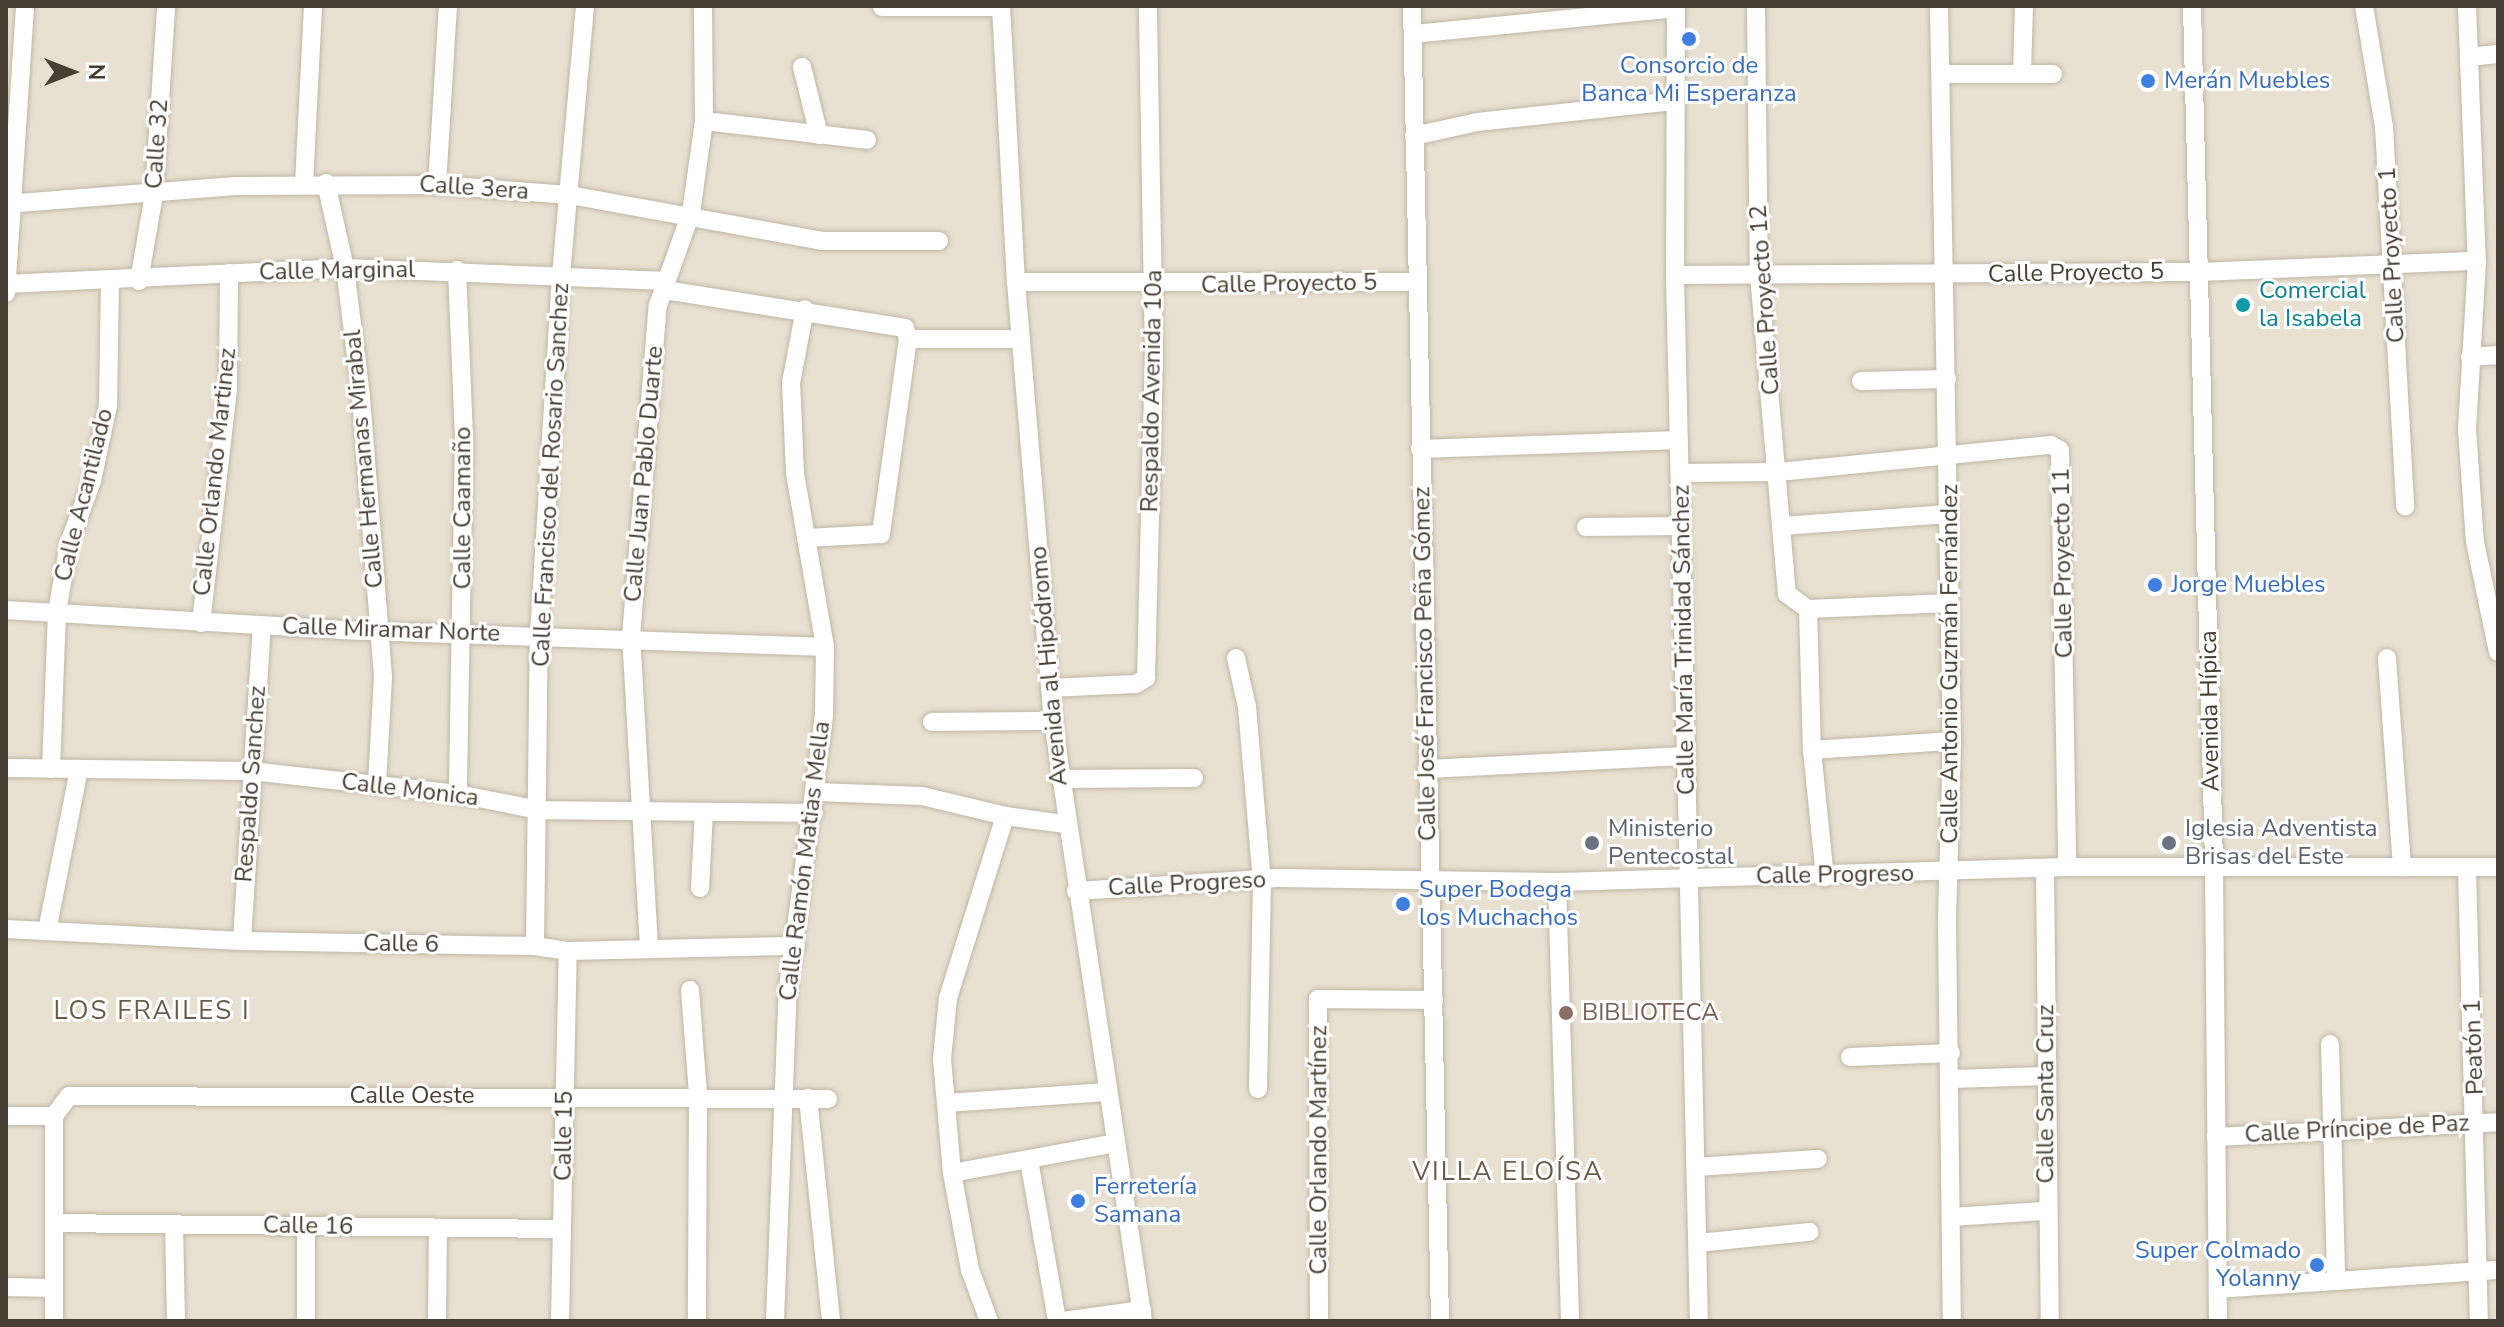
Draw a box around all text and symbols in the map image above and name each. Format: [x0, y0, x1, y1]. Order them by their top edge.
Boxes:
marker: Consorcio de Banca Mi Esperanza [1680, 30, 1698, 48]
north arrow [32, 32, 112, 112]
place label: Consorcio de Banca Mi Esperanza [1581, 52, 1797, 108]
text: N [81, 64, 111, 80]
place label: Merán Muebles [2164, 67, 2330, 95]
marker: Merán Muebles [2139, 72, 2157, 90]
street label: Calle 32 [139, 98, 175, 190]
street label: Calle Proyecto 1 [2373, 166, 2411, 344]
street label: Calle 3era [418, 170, 530, 206]
street label: Calle Proyecto 12 [1744, 204, 1786, 396]
street label: Calle Marginal [259, 255, 415, 287]
street label: Calle Proyecto 5 [1988, 257, 2164, 289]
street label: Calle Proyecto 5 [1201, 268, 1377, 300]
street label: Respaldo Avenida 10a [1135, 269, 1169, 513]
place label: Comercial la Isabela [2259, 277, 2366, 333]
street label: Calle Francisco del Rosario Sanchez [527, 282, 575, 668]
marker: Comercial la Isabela [2234, 296, 2252, 314]
street label: Calle Hermanas Mirabal [338, 328, 390, 590]
street label: Calle Juan Pablo Duarte [618, 345, 670, 603]
street label: Calle Orlando Martinez [188, 347, 242, 597]
street label: Calle Acantilado [49, 405, 119, 585]
street label: Calle Caamaño [449, 427, 477, 589]
street label: Calle Proyecto 11 [2047, 467, 2079, 659]
street label: Calle Antonio Guzmán Fernández [1936, 484, 1964, 844]
street label: Calle María Trinidad Sánchez [1667, 485, 1701, 795]
street label: Calle José Francisco Peña Gómez [1408, 487, 1442, 841]
street label: Avenida al Hipódromo [1024, 545, 1074, 787]
place label: Jorge Muebles [2171, 571, 2326, 599]
marker: Jorge Muebles [2146, 576, 2164, 594]
street label: Calle Miramar Norte [281, 612, 501, 648]
street label: Avenida Hípica [2194, 630, 2226, 792]
street label: Respaldo Sanchez [230, 685, 272, 883]
street label: Calle Ramón Matias Mella [774, 719, 836, 1003]
street label: Calle Monica [340, 767, 480, 813]
place label: Ministerio Pentecostal [1608, 815, 1734, 871]
place label: Iglesia Adventista Brisas del Este [2185, 815, 2377, 871]
marker: Ministerio Pentecostal [1583, 834, 1601, 852]
marker: Iglesia Adventista Brisas del Este [2160, 834, 2178, 852]
street label: Calle Progreso [1756, 859, 1914, 891]
street label: Calle Progreso [1107, 865, 1267, 903]
place label: Super Bodega los Muchachos [1419, 876, 1578, 932]
marker: Super Bodega los Muchachos [1394, 895, 1412, 913]
street label: Calle 6 [363, 929, 439, 959]
district label: LOS FRAILES I [53, 995, 251, 1027]
place label: BIBLIOTECA [1582, 999, 1719, 1027]
street label: Peatón 1 [2458, 999, 2490, 1095]
marker: BIBLIOTECA [1557, 1004, 1575, 1022]
street label: Calle Santa Cruz [2032, 1004, 2060, 1184]
street label: Calle Orlando Martínez [1305, 1025, 1333, 1275]
street label: Calle Oeste [349, 1082, 475, 1110]
street label: Calle 15 [549, 1091, 579, 1181]
street label: Calle Príncipe de Paz [2244, 1109, 2470, 1149]
district label: VILLA ELOÍSA [1412, 1156, 1604, 1188]
place label: Ferretería Samana [1094, 1173, 1197, 1229]
marker: Ferretería Samana [1069, 1192, 1087, 1210]
street label: Calle 16 [263, 1211, 353, 1241]
place label: Super Colmado Yolanny [2135, 1237, 2301, 1293]
marker: Super Colmado Yolanny [2308, 1256, 2326, 1274]

